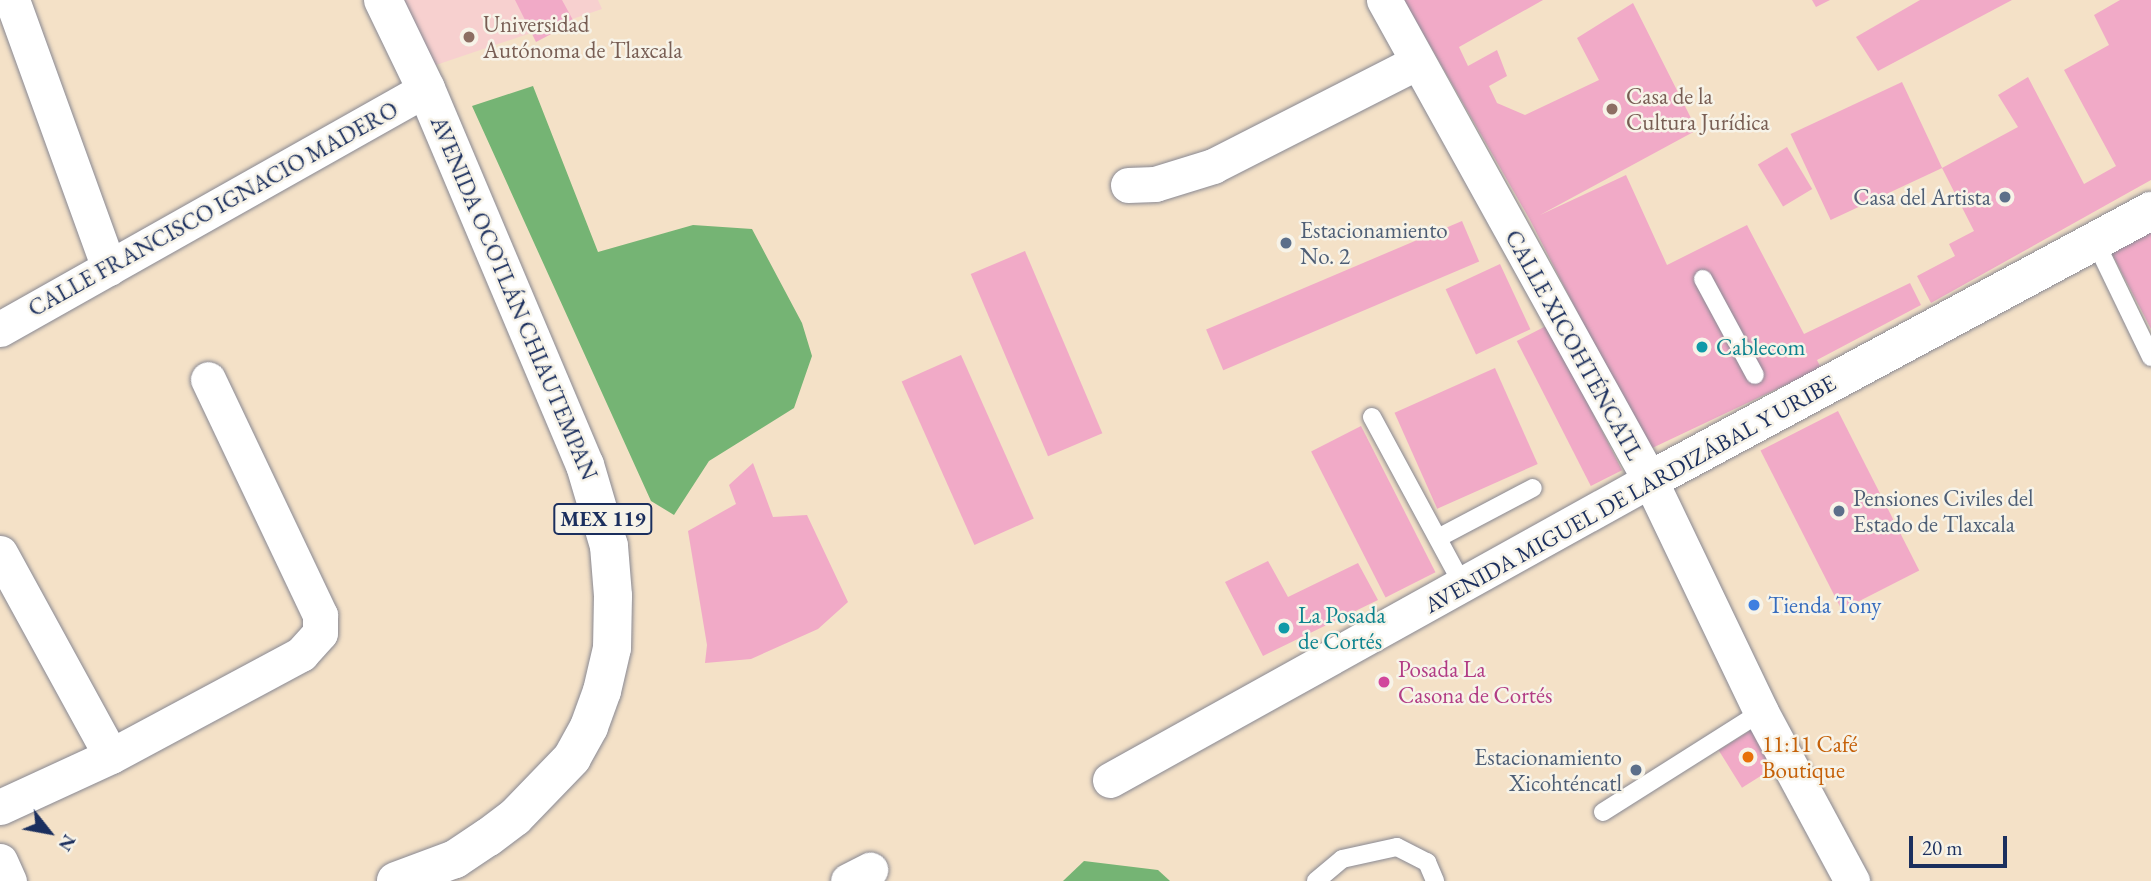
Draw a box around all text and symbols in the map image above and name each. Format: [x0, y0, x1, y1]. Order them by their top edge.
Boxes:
place label: Universidad Autónoma de Tlaxcala [483, 10, 682, 64]
marker: Universidad Autónoma de Tlaxcala [461, 29, 477, 45]
place label: Casa de la Cultura Jurídica [1626, 82, 1769, 136]
street label: CALLE FRANCISCO IGNACIO MADERO [23, 95, 403, 323]
marker: Casa de la Cultura Jurídica [1604, 101, 1620, 117]
street label: AVENIDA OCOTLÁN CHIAUTEMPAN [425, 112, 603, 484]
place label: Casa del Artista [1853, 183, 1991, 211]
marker: Casa del Artista [1997, 189, 2013, 205]
place label: Estacionamiento No. 2 [1300, 216, 1448, 270]
street label: CALLE XICOHTÉNCATL [1499, 225, 1649, 465]
marker: Estacionamiento No. 2 [1278, 235, 1294, 251]
place label: Cablecom [1716, 333, 1805, 361]
marker: Cablecom [1694, 339, 1710, 355]
street label: AVENIDA MIGUEL DE LARDIZÁBAL Y URIBE [1419, 369, 1841, 619]
place label: Pensiones Civiles del Estado de Tlaxcala [1853, 484, 2034, 538]
road number: MEX 119 [552, 502, 654, 536]
marker: Pensiones Civiles del Estado de Tlaxcala [1831, 503, 1847, 519]
place label: Tienda Tony [1768, 591, 1881, 619]
marker: Tienda Tony [1746, 597, 1762, 613]
place label: La Posada de Cortés [1298, 601, 1386, 655]
marker: La Posada de Cortés [1276, 620, 1292, 636]
place label: Posada La Casona de Cortés [1398, 655, 1552, 709]
marker: Posada La Casona de Cortés [1376, 674, 1392, 690]
place label: 11:11 Café Boutique [1762, 730, 1858, 784]
place label: Estacionamiento Xicohténcatl [1474, 743, 1622, 797]
marker: 11:11 Café Boutique [1740, 749, 1756, 765]
marker: Estacionamiento Xicohténcatl [1628, 762, 1644, 778]
north arrow [14, 797, 84, 867]
scale bar [1913, 822, 2011, 866]
text: N [53, 830, 82, 856]
text: 20 m [1922, 834, 1963, 861]

